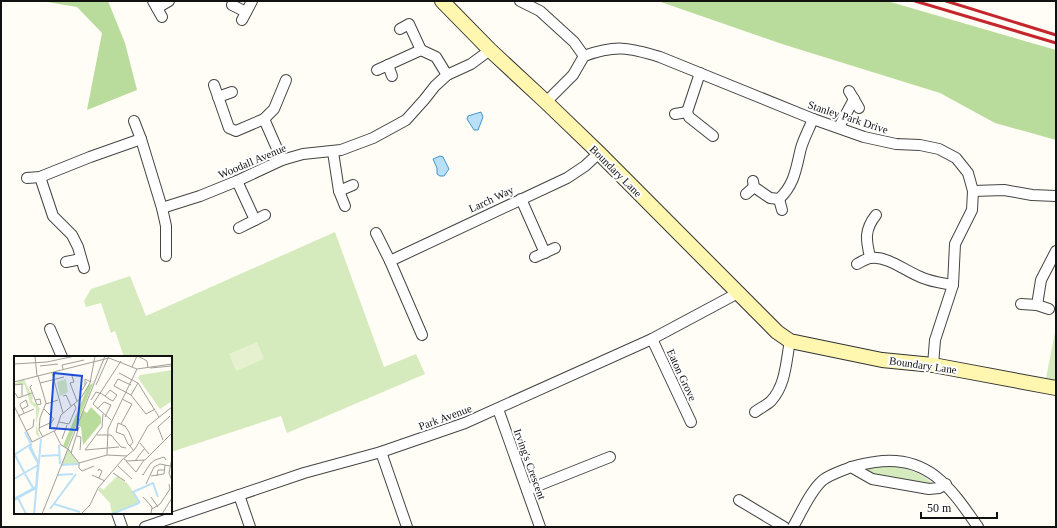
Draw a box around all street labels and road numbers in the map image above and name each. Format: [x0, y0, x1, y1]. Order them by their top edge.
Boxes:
street label: Stanley Park Drive [806, 98, 890, 136]
street label: Woodall Avenue [216, 141, 288, 181]
street label: Boundary Lane [588, 143, 644, 199]
street label: Larch Way [467, 183, 516, 215]
street label: Eaton Grove [665, 347, 699, 403]
street label: Boundary Lane [888, 354, 958, 376]
street label: Park Avenue [417, 402, 473, 432]
street label: Irving's Crescent [512, 427, 548, 501]

